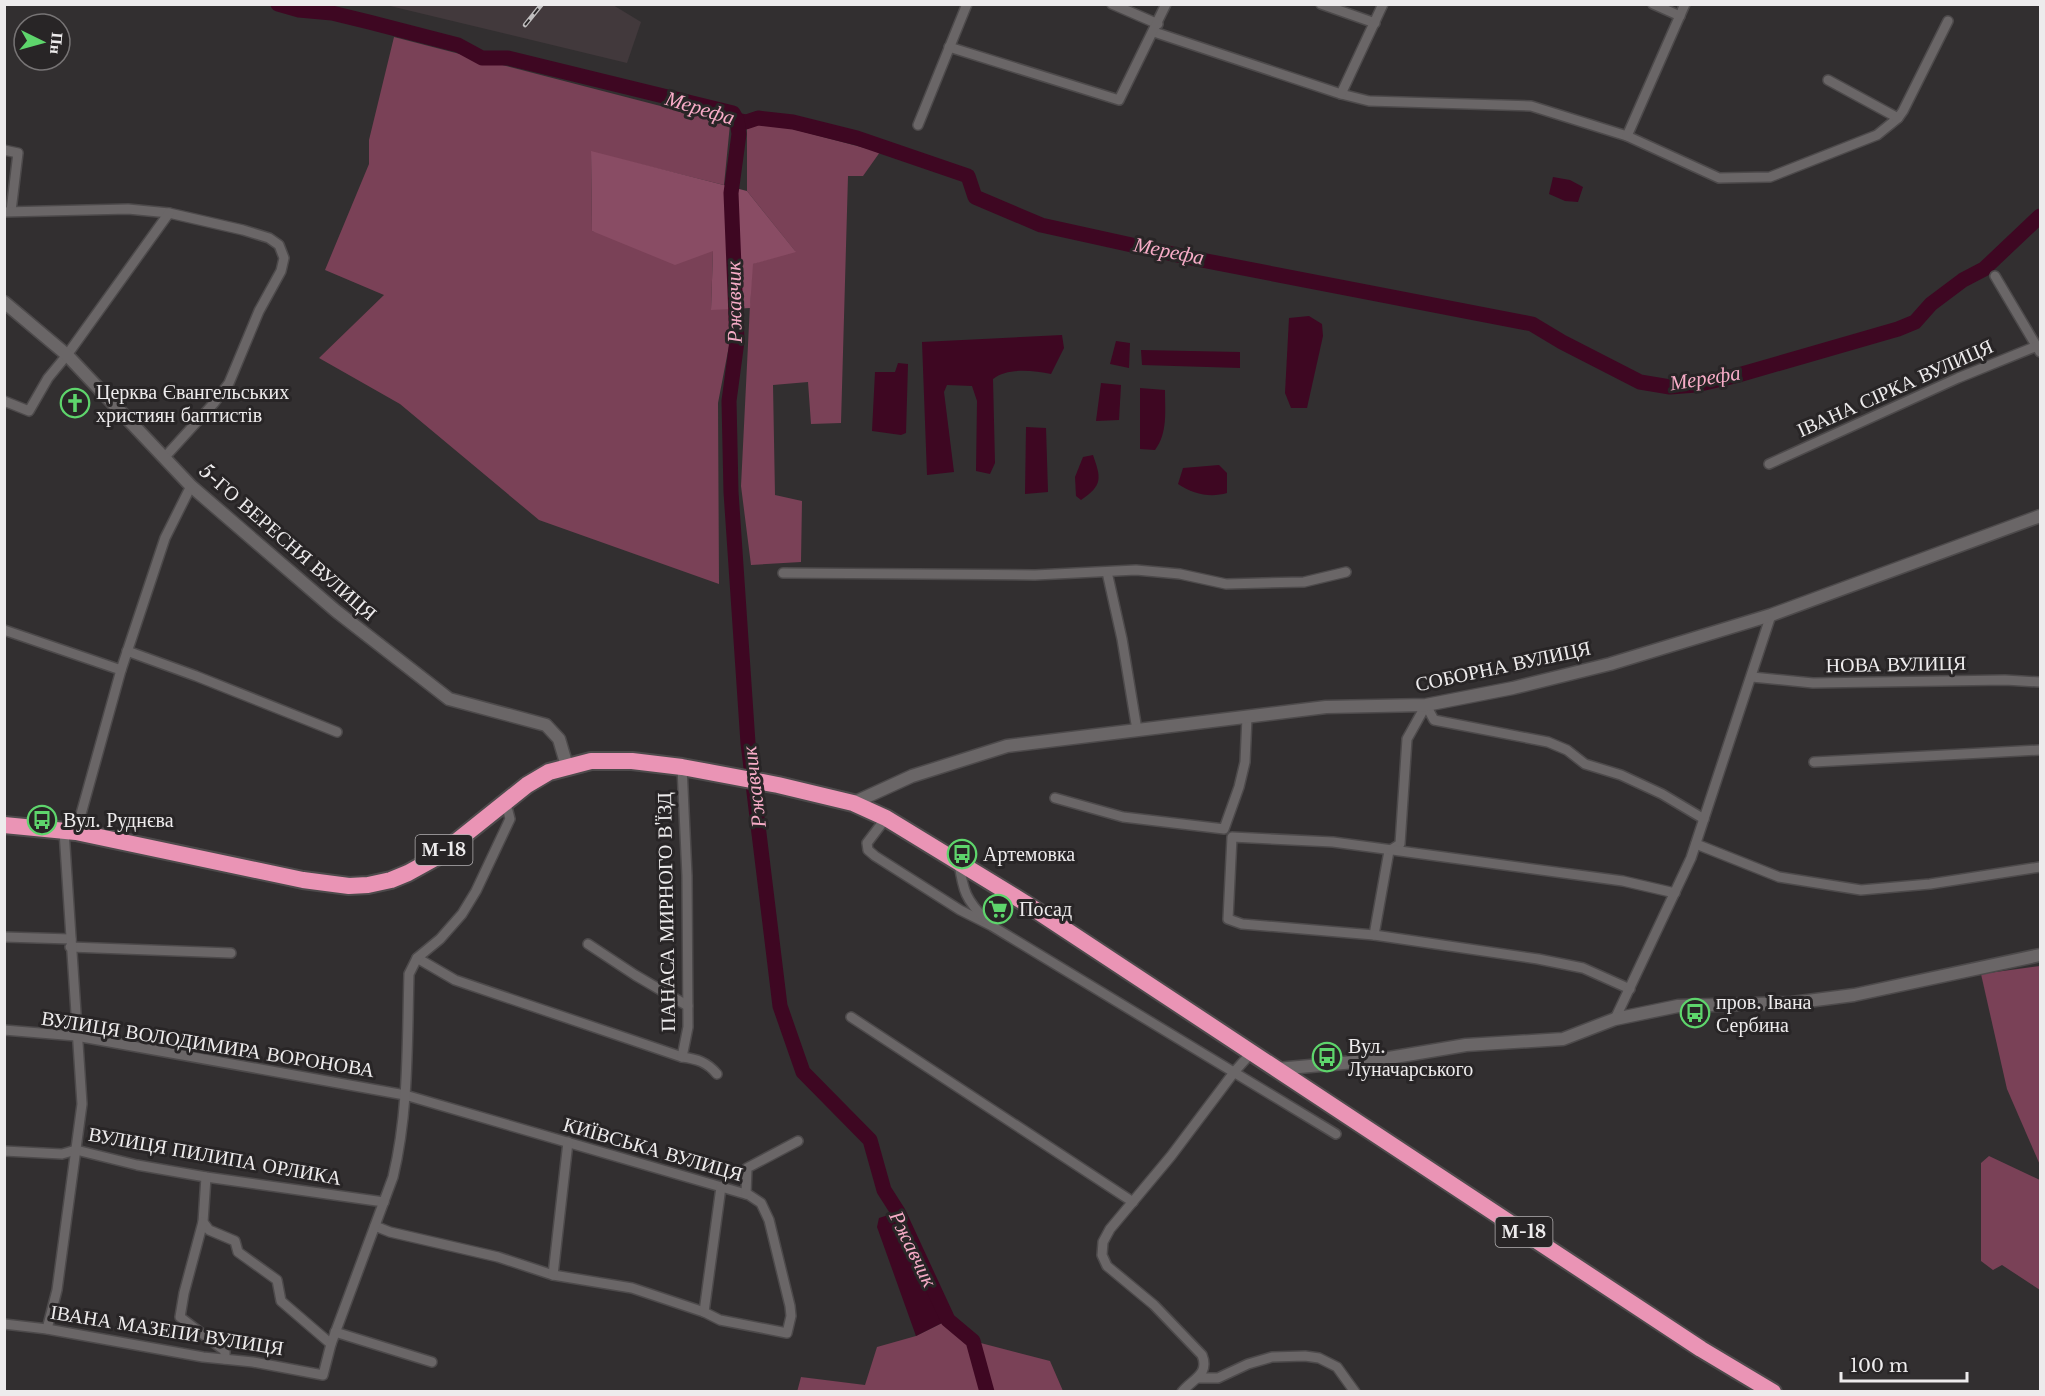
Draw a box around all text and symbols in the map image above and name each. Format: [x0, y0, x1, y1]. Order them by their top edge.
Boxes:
north arrow [12, 12, 72, 72]
text: Пн [46, 32, 68, 55]
water label: Мерефа [661, 85, 738, 131]
water label: Мерефа [1131, 231, 1206, 271]
water label: Ржавчик [720, 261, 748, 344]
street label: ІВАНА СІРКА ВУЛИЦЯ [1793, 334, 1997, 442]
water label: Мерефа [1667, 360, 1742, 397]
place label: Церква Євангельських християн баптистів [96, 380, 289, 427]
church icon: Церква Євангельських християн баптистів [59, 387, 91, 419]
street label: 5-ГО ВЕРЕСНЯ ВУЛИЦЯ [194, 458, 382, 626]
street label: СОБОРНА ВУЛИЦЯ [1413, 636, 1593, 696]
street label: НОВА ВУЛИЦЯ [1826, 651, 1966, 677]
water label: Ржавчик [736, 745, 772, 830]
street label: ПАНАСА МИРНОГО В'ЇЗД [652, 792, 680, 1032]
bus stop icon: Вул. Руднєва [26, 804, 58, 836]
place label: Вул. Руднєва [63, 808, 174, 832]
road number: М-18 [416, 835, 472, 865]
bus stop icon: Артемовка [946, 838, 978, 870]
place label: Артемовка [983, 842, 1075, 866]
supermarket icon: Посад [982, 893, 1014, 925]
place label: Посад [1019, 897, 1072, 921]
place label: пров. Івана Сербина [1716, 990, 1812, 1037]
bus stop icon: пров. Івана Сербина [1679, 997, 1711, 1029]
street label: ВУЛИЦЯ ВОЛОДИМИРА ВОРОНОВА [40, 1006, 377, 1082]
place label: Вул. Луначарського [1348, 1034, 1473, 1081]
bus stop icon: Вул. Луначарського [1311, 1041, 1343, 1073]
street label: КИЇВСЬКА ВУЛИЦЯ [561, 1112, 745, 1186]
street label: ВУЛИЦЯ ПИЛИПА ОРЛИКА [87, 1122, 344, 1190]
water label: Ржавчик [883, 1206, 943, 1292]
road number: М-18 [1496, 1217, 1552, 1247]
street label: ІВАНА МАЗЕПИ ВУЛИЦЯ [49, 1300, 285, 1360]
scale bar [1841, 1345, 1967, 1383]
text: 100 m [1850, 1355, 1908, 1377]

